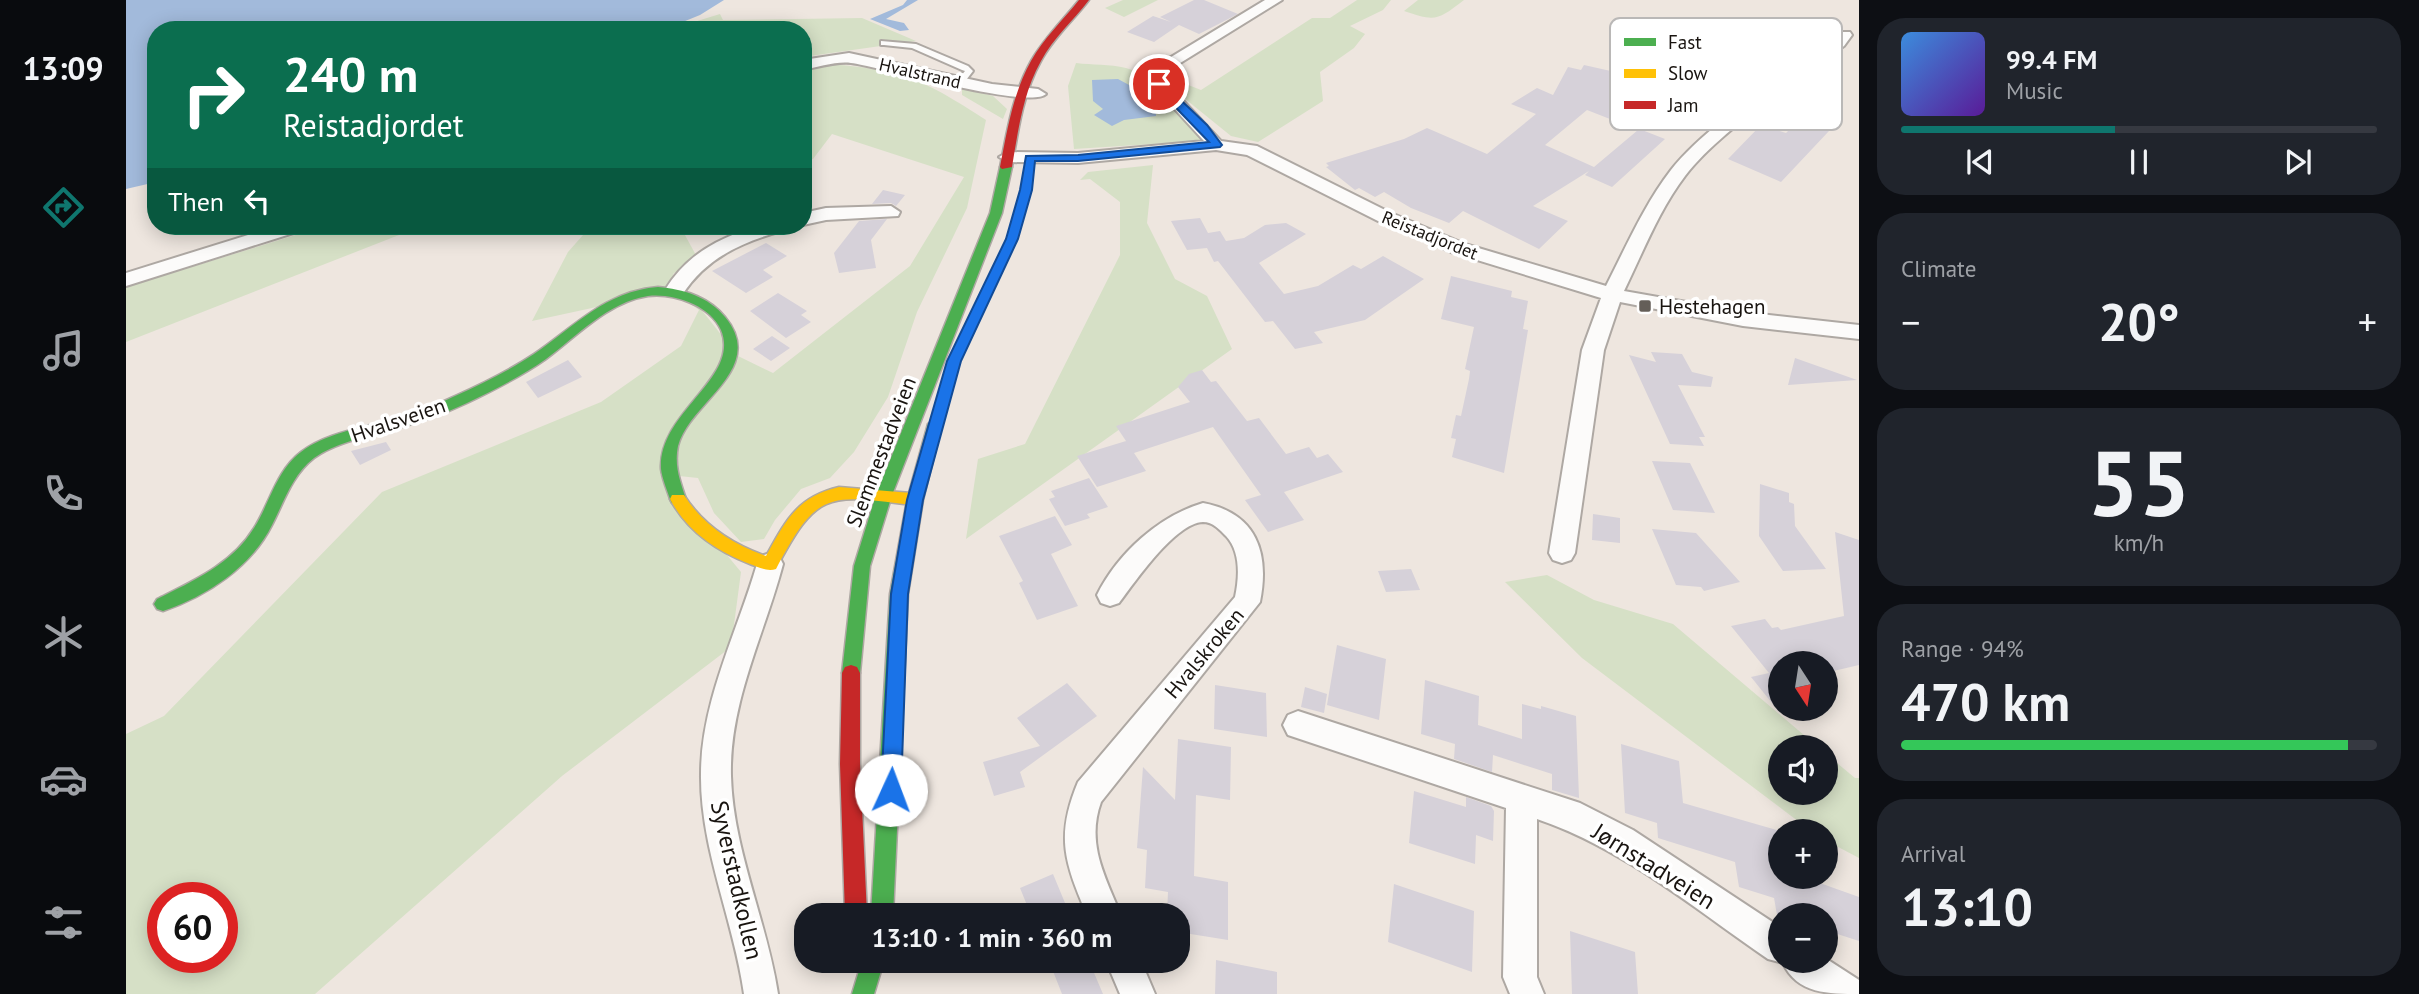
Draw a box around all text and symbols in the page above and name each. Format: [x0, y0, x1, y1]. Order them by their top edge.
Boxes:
legend [1610, 18, 1842, 130]
text: Fast [1668, 30, 1702, 54]
text: 240 m [283, 42, 418, 106]
text: 99.4 FM [2006, 43, 2097, 76]
text: 13:09 [22, 47, 104, 89]
icon: right [168, 49, 259, 140]
street label: Hvalstrand [877, 52, 963, 94]
pin [1129, 54, 1189, 114]
text: Slow [1668, 61, 1708, 85]
icon: arrive [1140, 65, 1178, 103]
text: Music [2006, 76, 2063, 105]
text: Jam [1667, 93, 1698, 117]
text: Reistadjordet [283, 104, 464, 146]
icon: previous [1961, 143, 1999, 181]
icon: pause [2120, 143, 2158, 181]
icon: next [2279, 143, 2317, 181]
icon: left [238, 182, 276, 220]
icon: directions [39, 183, 88, 232]
text: Then [168, 185, 224, 218]
street label: Reistadjordet [1379, 205, 1481, 265]
text: Climate [1901, 254, 1976, 283]
text: 20° [2098, 288, 2180, 355]
place label: Hestehagen [1659, 293, 1766, 320]
text: − [1901, 297, 1920, 346]
text: + [2358, 297, 2377, 346]
marker: Hestehagen [1637, 298, 1653, 314]
icon: music [39, 326, 88, 375]
street label: Slemmestadveien [840, 373, 922, 531]
street label: Hvalsveien [347, 391, 449, 449]
text: 55 [2087, 423, 2191, 541]
icon: phone [39, 469, 88, 518]
text: km/h [2114, 528, 2164, 557]
street label: Hvalskroken [1158, 602, 1250, 704]
icon: climate [39, 612, 88, 661]
text: Range · 94% [1901, 634, 2024, 663]
north arrow [1768, 651, 1838, 721]
map controls [1768, 651, 1838, 973]
text: 470 km [1901, 668, 2070, 735]
button: sound [1768, 735, 1838, 805]
position arrow [854, 753, 928, 827]
icon: car [39, 755, 88, 804]
street label: Syverstadkollen [704, 797, 770, 963]
street label: Jørnstadveien [1586, 815, 1721, 916]
button: + [1768, 819, 1838, 889]
text: Arrival [1901, 839, 1965, 868]
text: 13:10 [1901, 873, 2033, 940]
speed limit sign: 60 [147, 882, 238, 973]
icon: filters [39, 898, 88, 947]
button: − [1768, 903, 1838, 973]
text: 13:10 · 1 min · 360 m [872, 921, 1112, 954]

